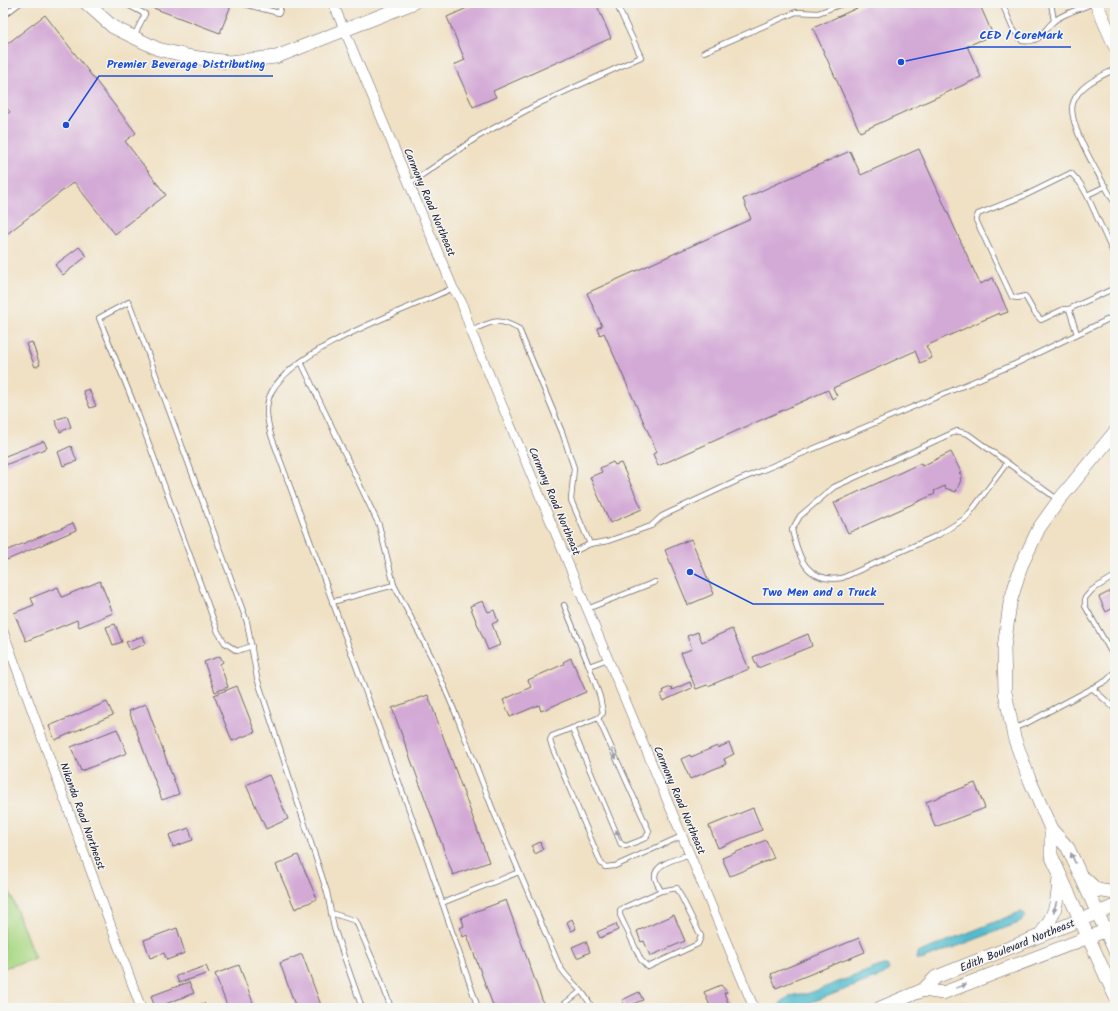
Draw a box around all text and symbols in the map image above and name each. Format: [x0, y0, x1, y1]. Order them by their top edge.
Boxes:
callout: CED / CoreMark [971, 23, 1071, 47]
text: CED / CoreMark [979, 26, 1064, 45]
callout: Premier Beverage Distributing [99, 52, 273, 76]
text: Premier Beverage Distributing [107, 55, 266, 74]
street label: Carmony Road Northeast [398, 145, 460, 260]
street label: Carmony Road Northeast [523, 444, 585, 559]
callout: Two Men and a Truck [753, 580, 884, 604]
text: Two Men and a Truck [762, 583, 877, 602]
street label: Carmony Road Northeast [648, 743, 710, 858]
one-way arrow [611, 748, 617, 759]
street label: Nikanda Road Northeast [54, 760, 110, 873]
one-way arrow [614, 828, 620, 840]
one-way arrow [1070, 852, 1076, 863]
one-way arrow [1052, 902, 1058, 914]
street label: Edith Boulevard Northeast [957, 914, 1078, 977]
one-way arrow [955, 983, 967, 989]

